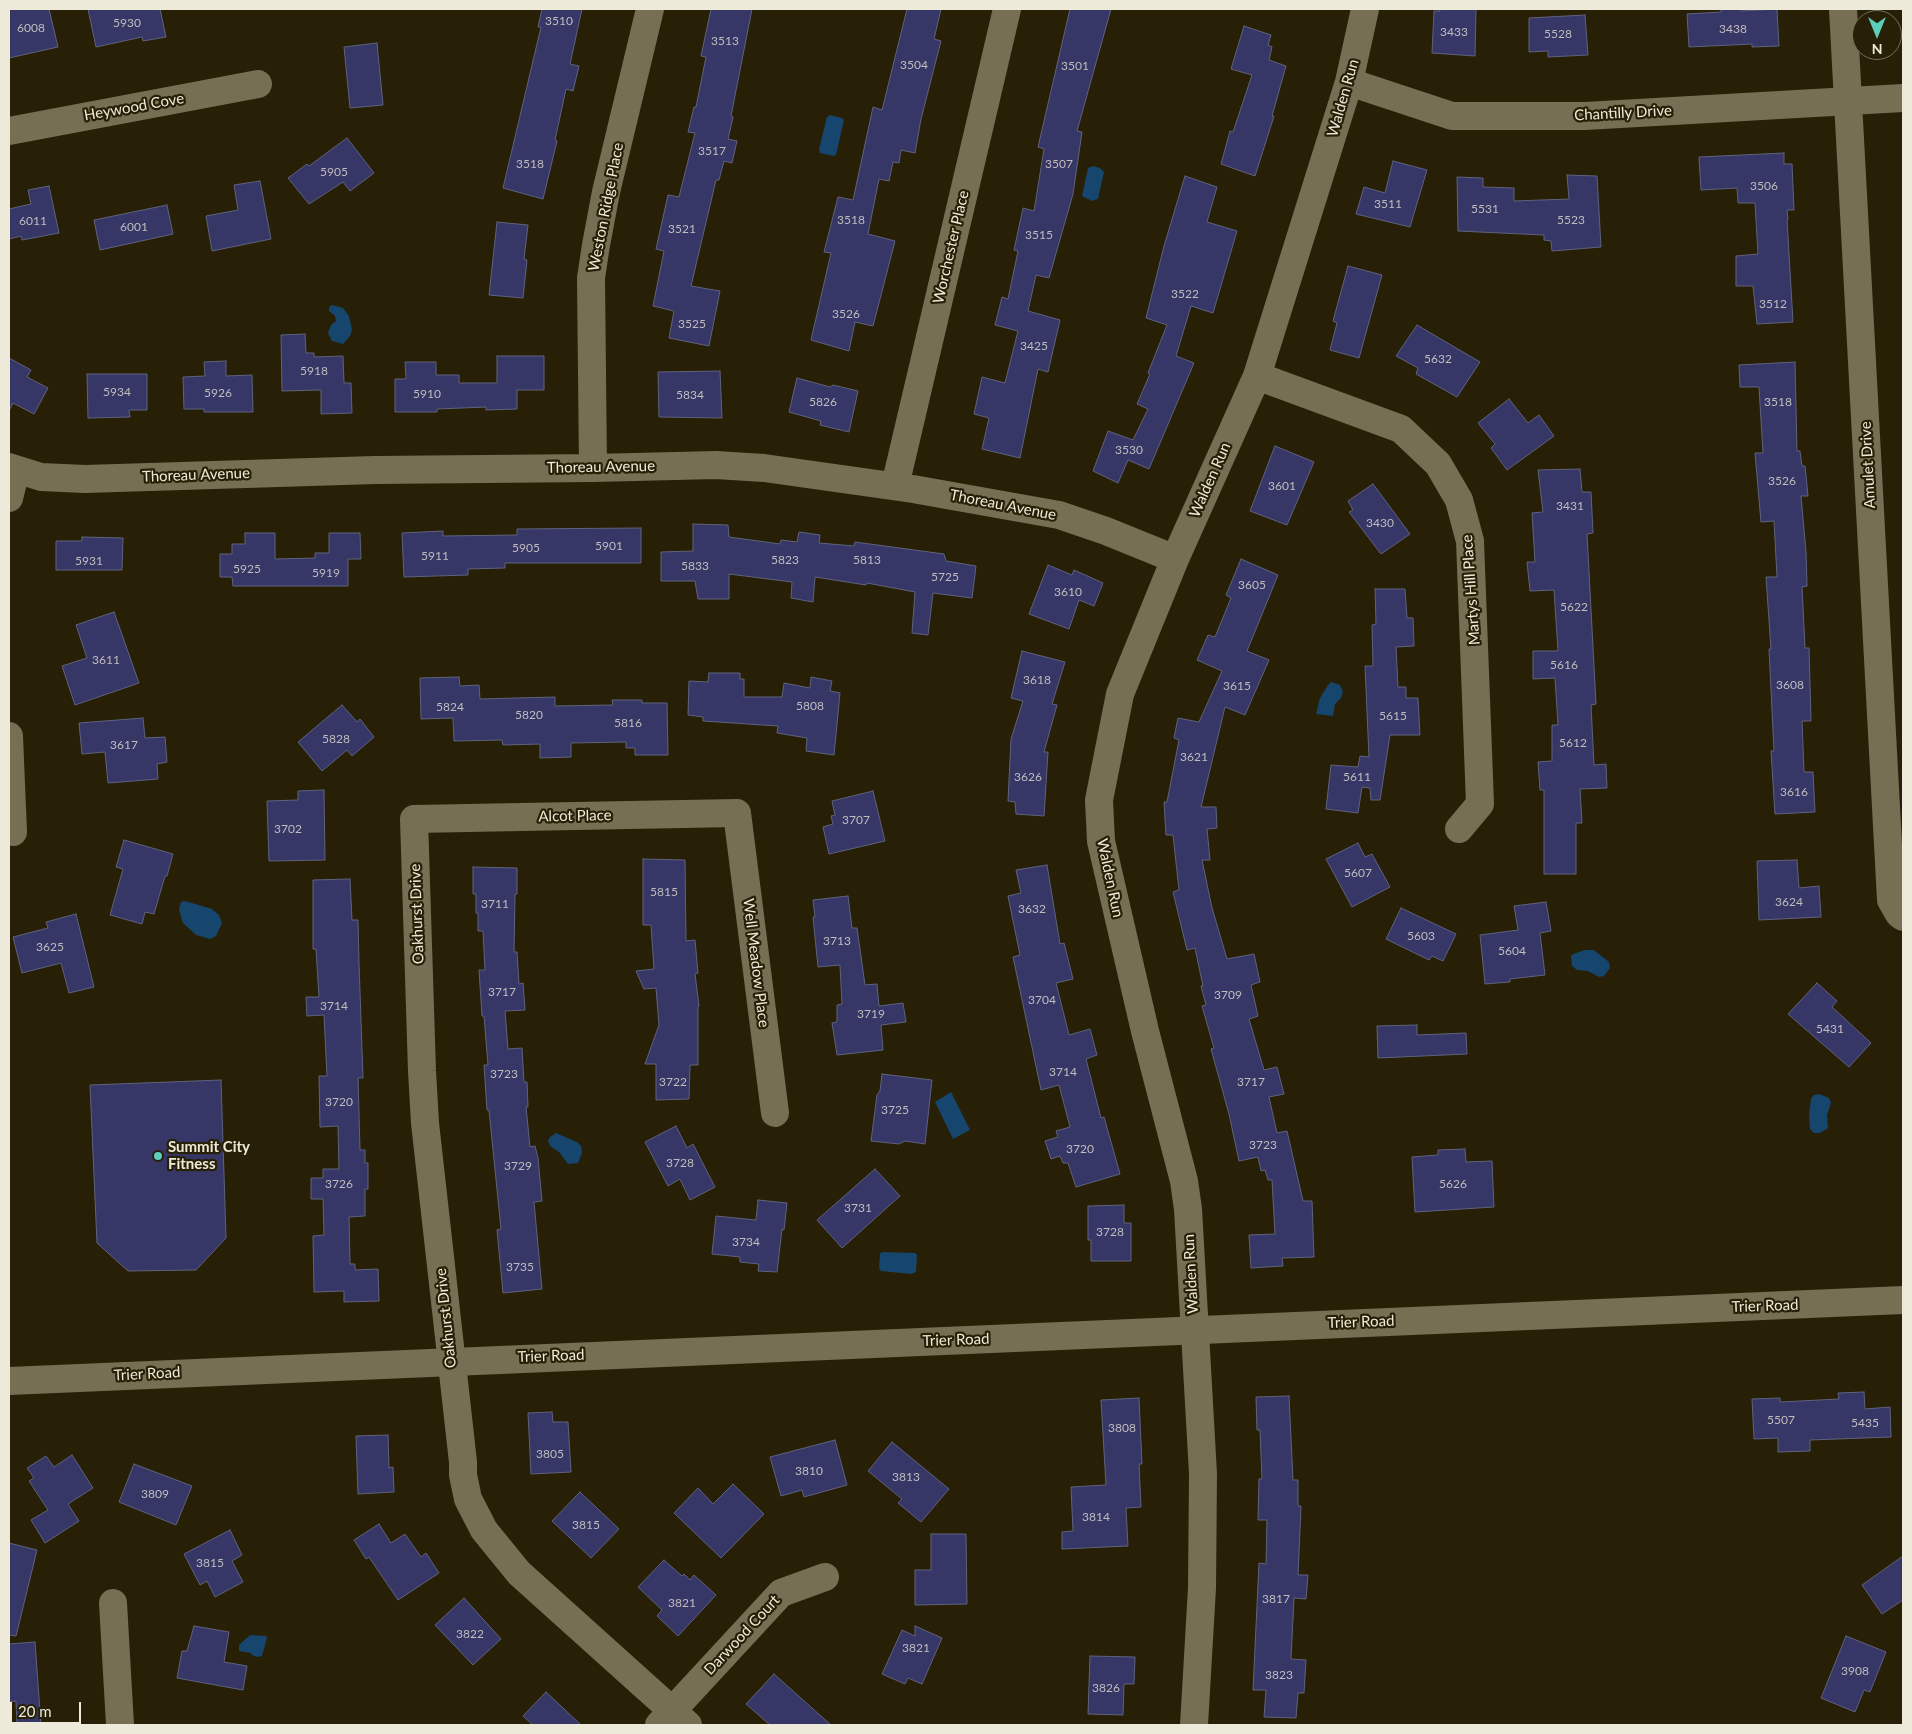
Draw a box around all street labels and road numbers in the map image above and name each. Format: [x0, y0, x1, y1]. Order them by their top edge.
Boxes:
street label: Walden Run [1323, 57, 1363, 139]
street label: Heywood Cove [83, 89, 185, 125]
street label: Chantilly Drive [1574, 101, 1672, 125]
street label: Weston Ridge Place [585, 141, 627, 273]
street label: Worchester Place [929, 189, 973, 305]
street label: Amulet Drive [1857, 421, 1879, 509]
street label: Walden Run [1186, 440, 1234, 520]
street label: Thoreau Avenue [547, 457, 655, 477]
street label: Thoreau Avenue [142, 464, 250, 486]
street label: Thoreau Avenue [948, 486, 1058, 524]
street label: Martys Hill Place [1458, 534, 1484, 646]
street label: Alcot Place [538, 806, 612, 826]
street label: Walden Run [1093, 837, 1127, 919]
street label: Oakhurst Drive [406, 863, 428, 965]
street label: Well Meadow Place [739, 897, 773, 1029]
street label: Walden Run [1180, 1234, 1202, 1314]
street label: Oakhurst Drive [432, 1267, 460, 1369]
street label: Trier Road [1731, 1296, 1799, 1316]
street label: Trier Road [1327, 1312, 1395, 1332]
street label: Trier Road [922, 1330, 990, 1350]
street label: Trier Road [517, 1346, 585, 1366]
street label: Trier Road [113, 1363, 181, 1385]
street label: Darwood Court [700, 1591, 784, 1679]

